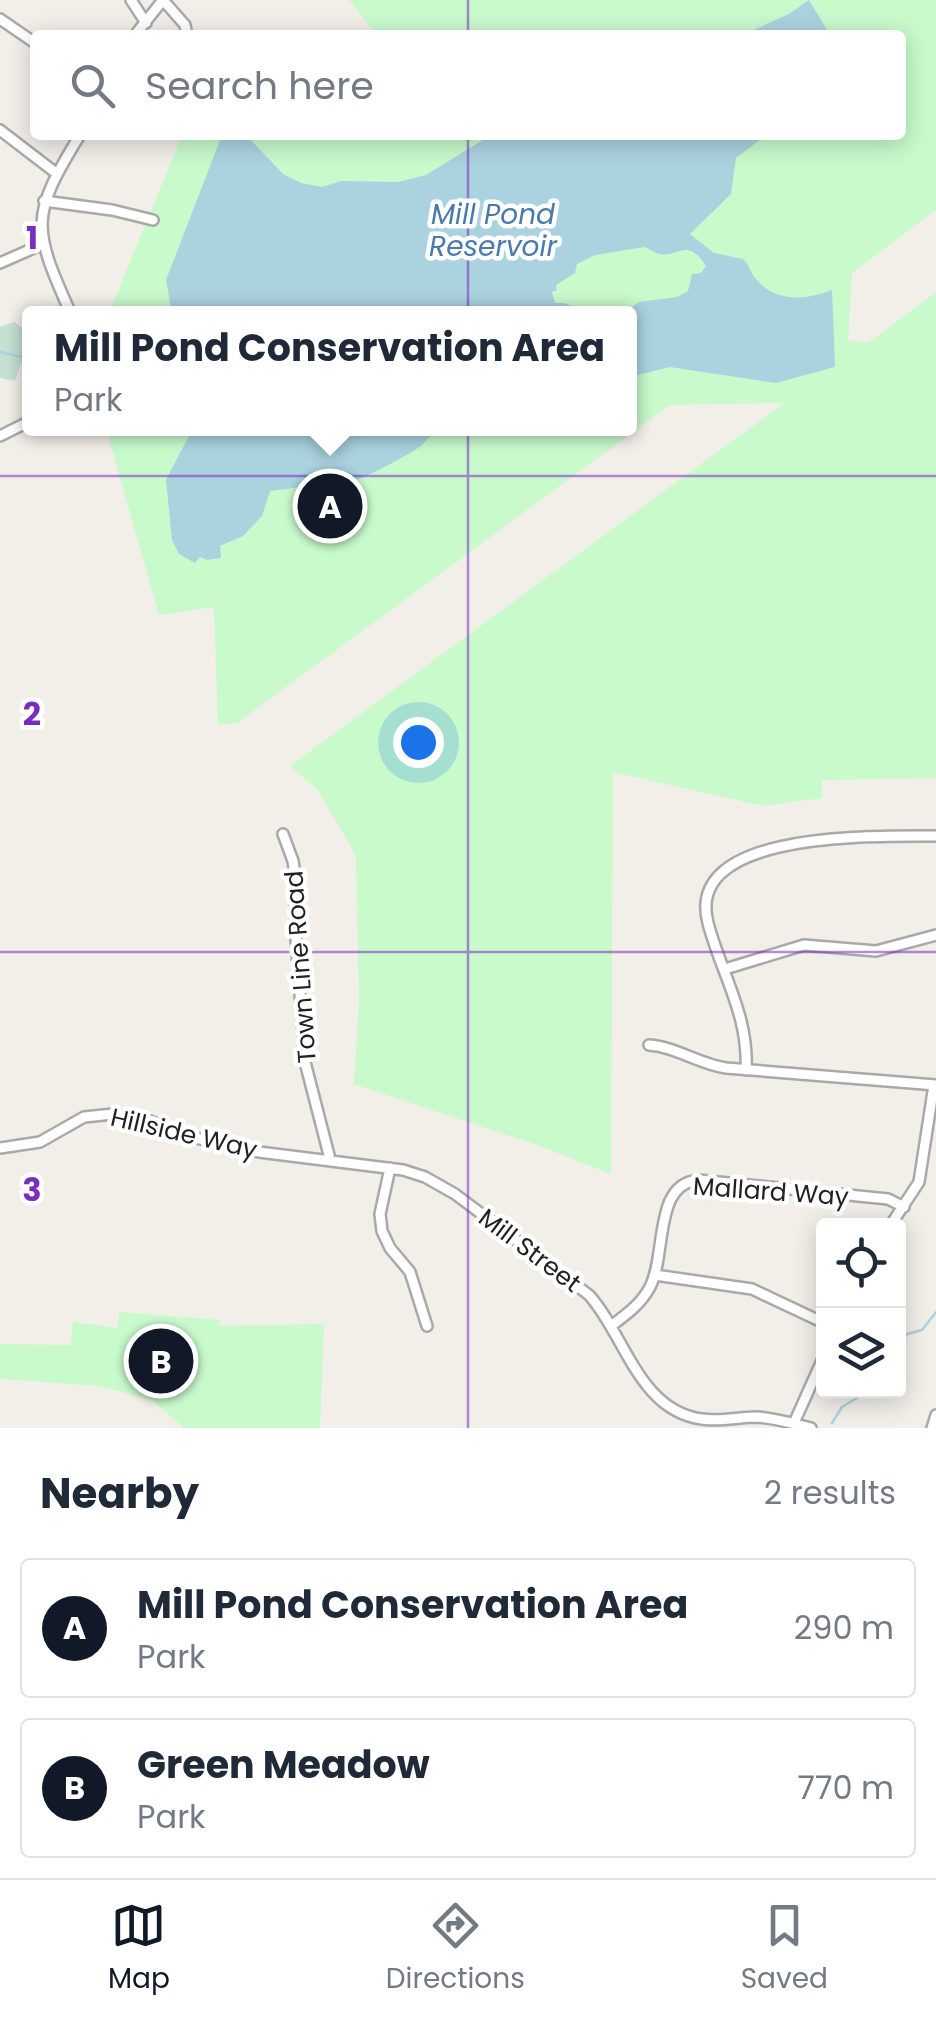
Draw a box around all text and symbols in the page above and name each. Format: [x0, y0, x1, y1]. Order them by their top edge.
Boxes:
search box [30, 30, 906, 140]
icon: search [65, 58, 120, 113]
text: Search here [145, 59, 374, 112]
water label: Mill Pond Reservoir [429, 195, 557, 266]
text: 1 [26, 215, 38, 260]
popup [22, 306, 637, 436]
text: Mill Pond Conservation Area [54, 321, 605, 374]
text: Park [54, 377, 122, 422]
pin: A [298, 468, 362, 544]
text: 2 [23, 691, 41, 736]
your location [393, 717, 444, 768]
street label: Town Line Road [276, 870, 325, 1064]
street label: Hillside Way [107, 1100, 261, 1167]
text: 3 [22, 1167, 42, 1212]
street label: Mallard Way [692, 1169, 850, 1214]
street label: Mill Street [471, 1200, 588, 1300]
map controls [816, 1218, 906, 1398]
button: locate [816, 1218, 906, 1308]
button: layers [816, 1308, 906, 1398]
pin: B [128, 1324, 194, 1398]
text: Nearby [40, 1464, 199, 1523]
text: 2 results [764, 1470, 896, 1515]
text: Mill Pond Conservation Area [137, 1578, 688, 1631]
text: A [63, 1605, 86, 1650]
text: 290 m [794, 1605, 894, 1650]
text: Park [137, 1634, 206, 1679]
text: Green Meadow [137, 1738, 430, 1791]
text: B [64, 1765, 85, 1810]
text: 770 m [797, 1765, 894, 1810]
text: Park [137, 1794, 206, 1839]
tab: Map [108, 1898, 170, 2000]
tab: Directions [386, 1898, 525, 2000]
tab: Saved [741, 1898, 828, 2000]

